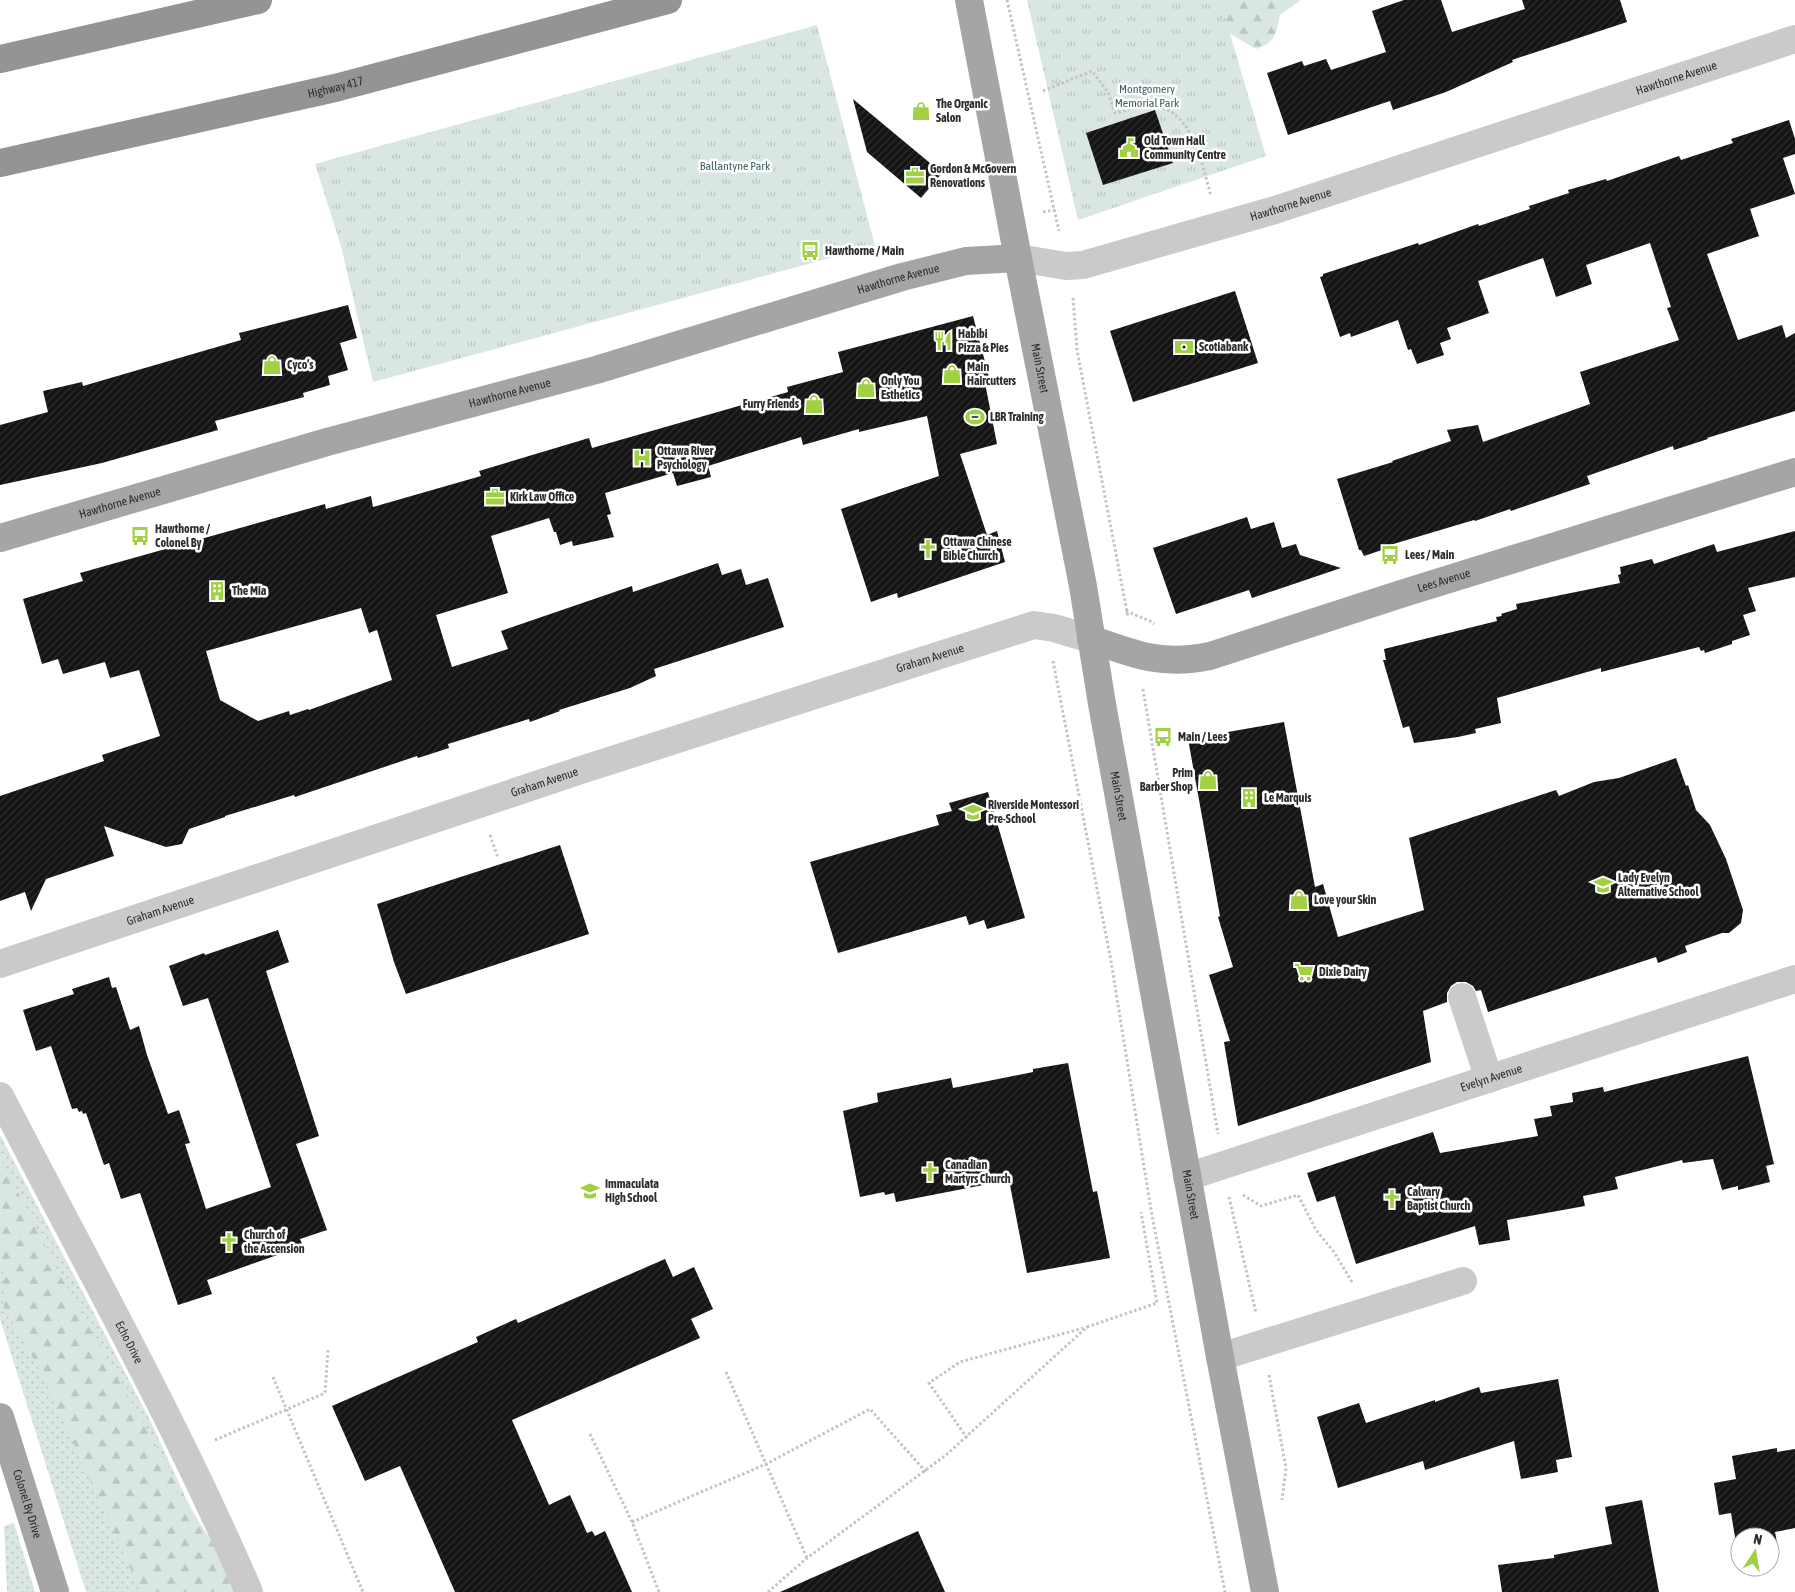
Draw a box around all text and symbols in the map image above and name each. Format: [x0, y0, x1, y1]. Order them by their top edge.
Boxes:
street label: Hawthorne Avenue [1634, 58, 1719, 98]
street label: Highway 417 [306, 74, 365, 101]
park label: Montgomery Memorial Park [1115, 82, 1180, 110]
place label: The Organic Salon [936, 97, 988, 125]
shop icon: The Organic Salon [910, 100, 932, 122]
place label: Old Town Hall Community Centre [1144, 134, 1226, 162]
public building icon: Old Town Hall Community Centre [1118, 137, 1140, 159]
park label: Ballantyne Park [700, 159, 771, 173]
place label: Gordon & McGovern Renovations [930, 162, 1016, 190]
office icon: Gordon & McGovern Renovations [904, 165, 926, 187]
street label: Hawthorne Avenue [1248, 185, 1333, 224]
bus stop icon: Hawthorne / Main [799, 240, 821, 262]
place label: Hawthorne / Main [825, 244, 904, 258]
street label: Hawthorne Avenue [856, 261, 941, 297]
place label: Habibi Pizza & Pies [958, 327, 1009, 355]
restaurant icon: Habibi Pizza & Pies [932, 330, 954, 352]
bank icon: Scotiabank [1173, 336, 1195, 358]
place label: Scotiabank [1199, 340, 1249, 354]
street label: Main Street [1028, 342, 1052, 395]
shop icon: Cyco’s [261, 354, 283, 376]
place label: Cyco’s [287, 358, 314, 372]
place label: Main Haircutters [967, 360, 1017, 388]
shop icon: Main Haircutters [941, 363, 963, 385]
place label: Only You Esthetics [881, 374, 921, 402]
street label: Hawthorne Avenue [467, 375, 552, 411]
shop icon: Only You Esthetics [855, 377, 877, 399]
shop icon: Furry Friends [803, 393, 825, 415]
place label: Furry Friends [743, 397, 800, 411]
sports icon: LBR Training [964, 406, 986, 428]
place label: LBR Training [990, 410, 1045, 424]
place label: Ottawa River Psychology [657, 444, 714, 472]
hospital icon: Ottawa River Psychology [631, 447, 653, 469]
street label: Hawthorne Avenue [77, 484, 162, 521]
office icon: Kirk Law Office [484, 486, 506, 508]
place label: Kirk Law Office [510, 490, 575, 504]
place label: Hawthorne / Colonel By [155, 522, 211, 550]
bus stop icon: Hawthorne / Colonel By [129, 525, 151, 547]
place label: Ottawa Chinese Bible Church [943, 535, 1012, 563]
church icon: Ottawa Chinese Bible Church [917, 538, 939, 560]
bus stop icon: Lees / Main [1379, 544, 1401, 566]
place label: Lees / Main [1405, 548, 1454, 562]
street label: Lees Avenue [1416, 566, 1472, 595]
building icon: The Mia [206, 580, 228, 602]
place label: The Mia [232, 584, 267, 598]
street label: Graham Avenue [894, 641, 966, 676]
bus stop icon: Main / Lees [1152, 726, 1174, 748]
place label: Main / Lees [1178, 730, 1228, 744]
street label: Graham Avenue [509, 764, 580, 800]
place label: Prim Barber Shop [1140, 766, 1193, 794]
shop icon: Prim Barber Shop [1197, 769, 1219, 791]
street label: Main Street [1107, 770, 1130, 822]
building icon: Le Marquis [1238, 787, 1260, 809]
place label: Le Marquis [1264, 791, 1312, 805]
place label: Riverside Montessori Pre-School [988, 798, 1079, 826]
school or university icon: Riverside Montessori Pre-School [962, 801, 984, 823]
place label: Lady Evelyn Alternative School [1617, 871, 1699, 899]
school or university icon: Lady Evelyn Alternative School [1592, 874, 1614, 896]
shop icon: Love your Skin [1288, 889, 1310, 911]
street label: Graham Avenue [125, 893, 196, 928]
place label: Love your Skin [1314, 893, 1377, 907]
supermarket icon: Dixie Dairy [1293, 961, 1315, 983]
place label: Dixie Dairy [1319, 965, 1367, 979]
street label: Evelyn Avenue [1459, 1061, 1524, 1095]
place label: Canadian Martyrs Church [945, 1158, 1011, 1186]
church icon: Canadian Martyrs Church [919, 1161, 941, 1183]
street label: Main Street [1179, 1169, 1202, 1221]
place label: Immaculata High School [605, 1177, 659, 1205]
school or university icon: Immaculata High School [579, 1180, 601, 1202]
place label: Calvary Baptist Church [1407, 1185, 1471, 1213]
church icon: Calvary Baptist Church [1381, 1188, 1403, 1210]
place label: Church of the Ascension [243, 1228, 305, 1256]
church icon: Church of the Ascension [218, 1231, 240, 1253]
street label: Echo Drive [112, 1319, 146, 1366]
street label: Colonel By Drive [10, 1468, 45, 1540]
north arrow [1730, 1527, 1780, 1577]
text: N [1752, 1531, 1763, 1548]

